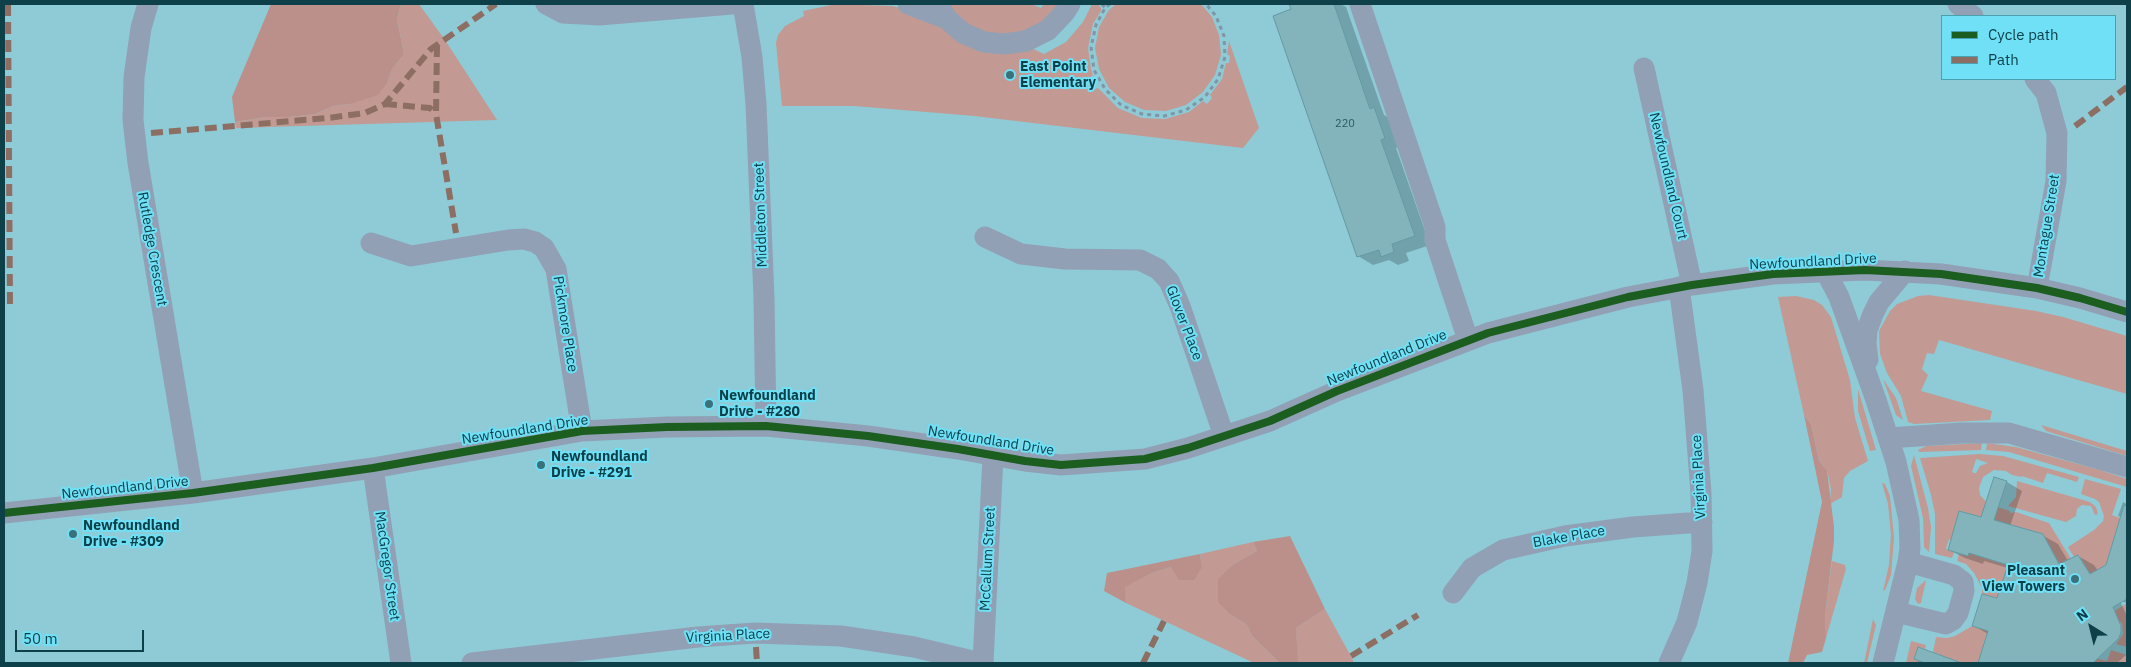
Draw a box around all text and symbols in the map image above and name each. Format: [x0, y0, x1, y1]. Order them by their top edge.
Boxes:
legend [1941, 15, 2116, 80]
text: Cycle path [1988, 25, 2059, 44]
text: Path [1988, 50, 2019, 69]
place label: East Point Elementary [1020, 59, 1096, 92]
marker: East Point Elementary [1004, 69, 1016, 81]
street label: Newfoundland Court [1645, 111, 1691, 241]
house number: 220 [1335, 117, 1355, 131]
street label: Middleton Street [751, 162, 771, 268]
street label: Montague Street [2031, 173, 2063, 279]
street label: Rutledge Crescent [134, 191, 170, 307]
street label: Newfoundland Drive [1749, 250, 1877, 274]
street label: Pickmore Place [549, 275, 581, 373]
street label: Glover Place [1162, 283, 1206, 363]
street label: Newfoundland Drive [1325, 326, 1449, 390]
place label: Newfoundland Drive - #280 [719, 388, 816, 421]
marker: Newfoundland Drive - #280 [703, 398, 715, 410]
street label: Newfoundland Drive [461, 412, 589, 448]
street label: Newfoundland Drive [927, 423, 1055, 459]
street label: Virginia Place [1688, 434, 1710, 520]
place label: Newfoundland Drive - #291 [551, 449, 648, 482]
marker: Newfoundland Drive - #291 [535, 459, 547, 471]
street label: Newfoundland Drive [61, 473, 189, 503]
street label: McCallum Street [977, 507, 999, 611]
street label: MacGregor Street [371, 510, 403, 622]
place label: Newfoundland Drive - #309 [83, 518, 180, 550]
street label: Blake Place [1532, 522, 1606, 552]
marker: Newfoundland Drive - #309 [67, 528, 79, 540]
place label: Pleasant View Towers [1982, 563, 2065, 596]
marker: Pleasant View Towers [2069, 573, 2081, 585]
north arrow [2066, 602, 2116, 652]
text: N [2073, 605, 2092, 625]
scale bar [18, 620, 146, 652]
street label: Virginia Place [685, 625, 771, 647]
text: 50 m [23, 629, 58, 648]

